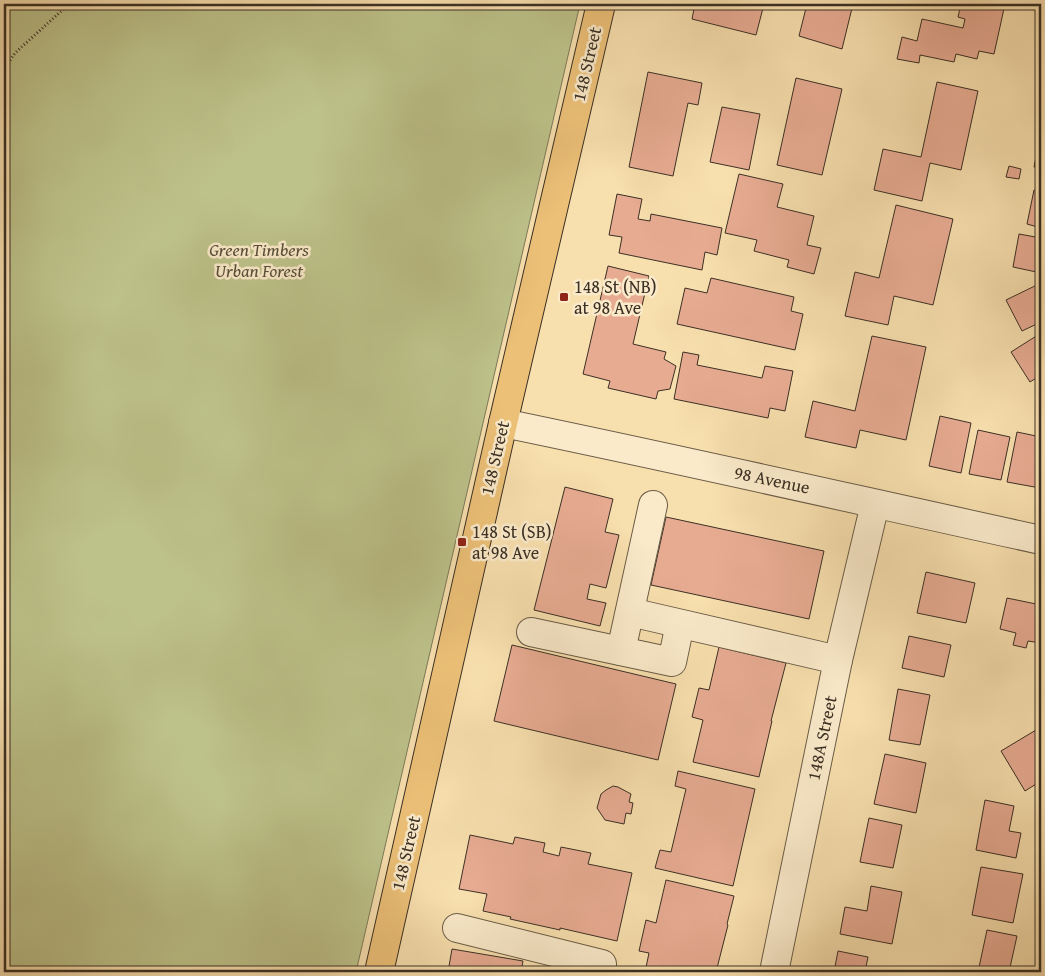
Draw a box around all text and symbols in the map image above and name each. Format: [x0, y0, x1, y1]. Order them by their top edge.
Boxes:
street label: 148 Street [565, 23, 608, 104]
park label: Green Timbers Urban Forest [209, 236, 309, 284]
place label: 148 St (NB) at 98 Ave [574, 273, 657, 321]
marker: 148 St (NB) at 98 Ave [558, 291, 570, 303]
street label: 148 Street [473, 417, 516, 498]
street label: 98 Avenue [732, 458, 812, 501]
place label: 148 St (SB) at 98 Ave [472, 518, 552, 566]
marker: 148 St (SB) at 98 Ave [456, 536, 468, 548]
street label: 148A Street [799, 692, 844, 783]
street label: 148 Street [384, 812, 427, 893]

